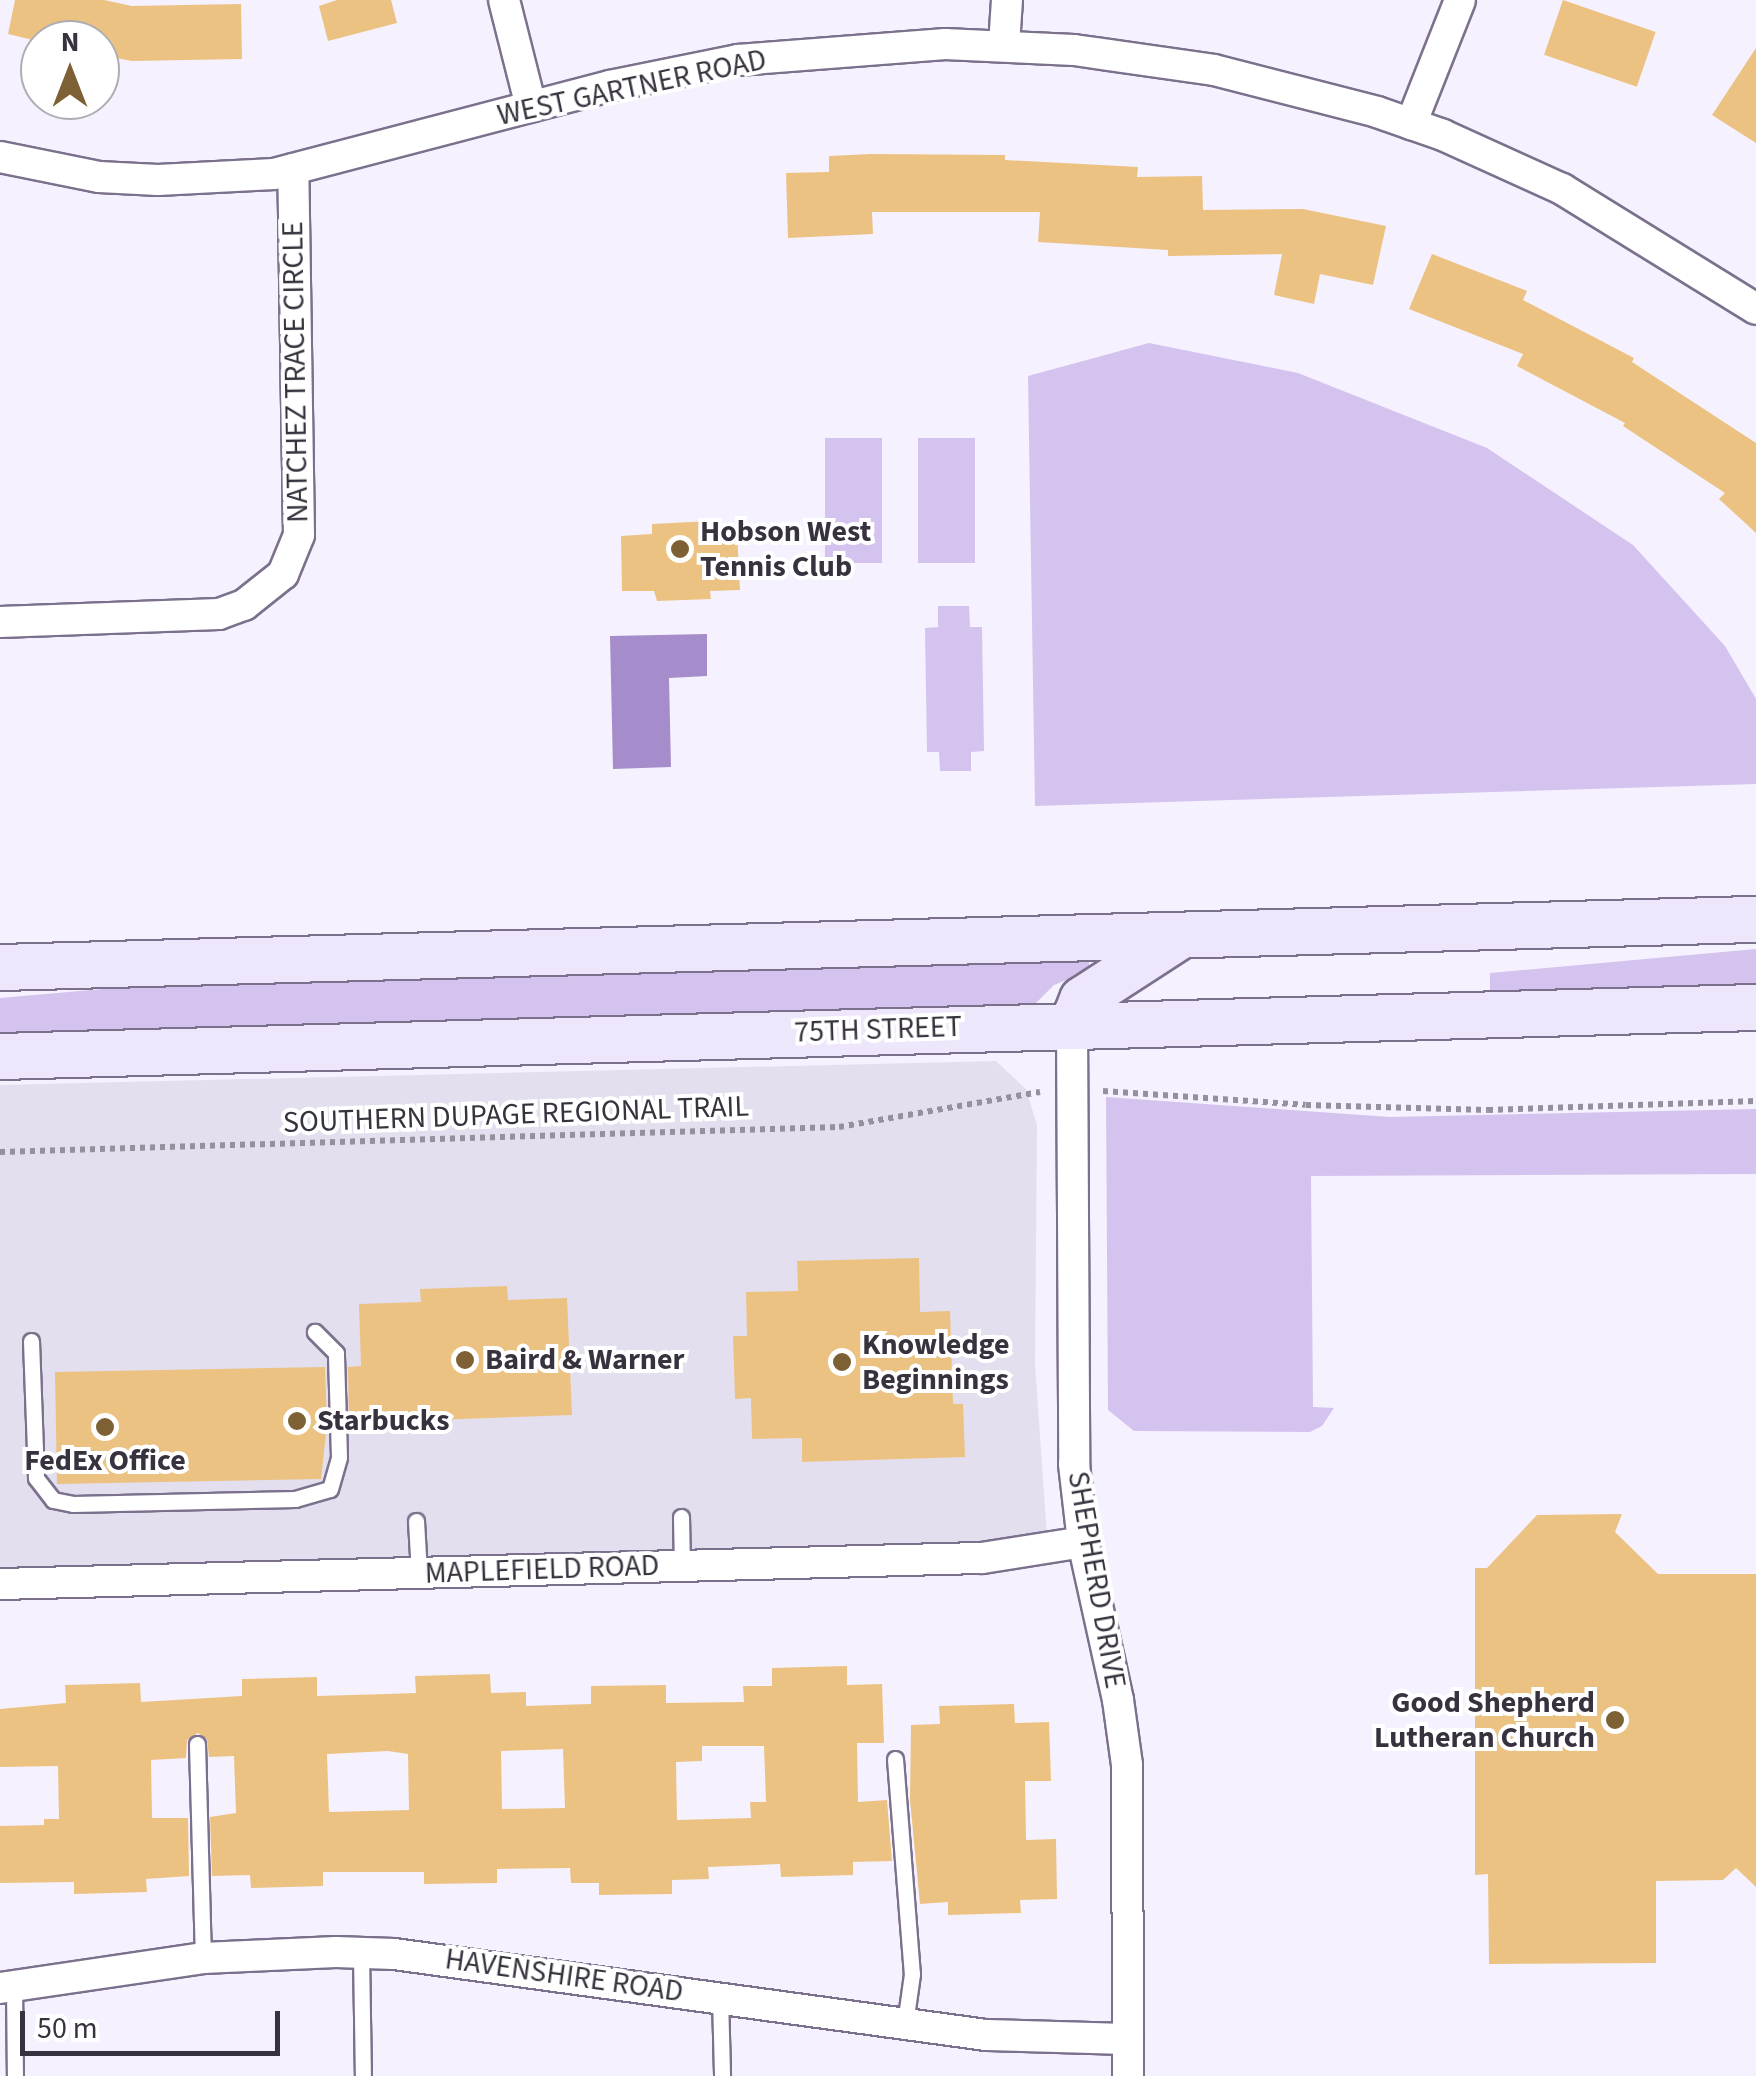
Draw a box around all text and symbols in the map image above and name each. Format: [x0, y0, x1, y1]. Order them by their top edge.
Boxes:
north arrow [20, 20, 120, 120]
text: N [61, 22, 79, 62]
street label: WEST GARTNER ROAD [494, 42, 770, 134]
street label: NATCHEZ TRACE CIRCLE [275, 221, 317, 523]
place label: Hobson West Tennis Club [700, 514, 871, 584]
marker: Hobson West Tennis Club [669, 538, 691, 560]
street label: 75TH STREET [794, 1009, 962, 1051]
street label: SOUTHERN DUPAGE REGIONAL TRAIL [282, 1089, 750, 1141]
place label: Knowledge Beginnings [862, 1327, 1010, 1398]
place label: Baird & Warner [485, 1342, 685, 1378]
marker: Baird & Warner [454, 1349, 476, 1371]
marker: Knowledge Beginnings [831, 1351, 853, 1373]
place label: Starbucks [317, 1403, 449, 1439]
marker: Starbucks [286, 1410, 308, 1432]
marker: FedEx Office [94, 1416, 116, 1438]
place label: FedEx Office [24, 1443, 186, 1479]
street label: SHEPHERD DRIVE [1059, 1469, 1133, 1691]
street label: MAPLEFIELD ROAD [424, 1548, 660, 1592]
place label: Good Shepherd Lutheran Church [1374, 1685, 1595, 1756]
marker: Good Shepherd Lutheran Church [1604, 1709, 1626, 1731]
street label: HAVENSHIRE ROAD [443, 1941, 685, 2011]
scale bar [25, 1991, 285, 2053]
text: 50 m [37, 2007, 98, 2050]

